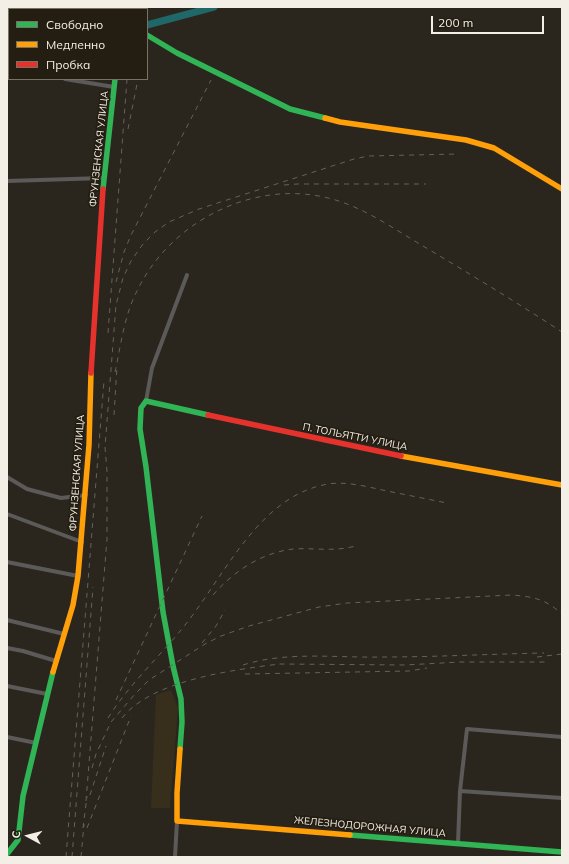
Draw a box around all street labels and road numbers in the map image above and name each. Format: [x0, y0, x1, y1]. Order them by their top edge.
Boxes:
street label: ФРУНЗЕНСКАЯ УЛИЦА [87, 90, 111, 208]
street label: ФРУНЗЕНСКАЯ УЛИЦА [67, 414, 87, 532]
street label: П. ТОЛЬЯТТИ УЛИЦА [302, 421, 408, 453]
street label: ЖЕЛЕЗНОДОРОЖНАЯ УЛИЦА [294, 814, 446, 840]

